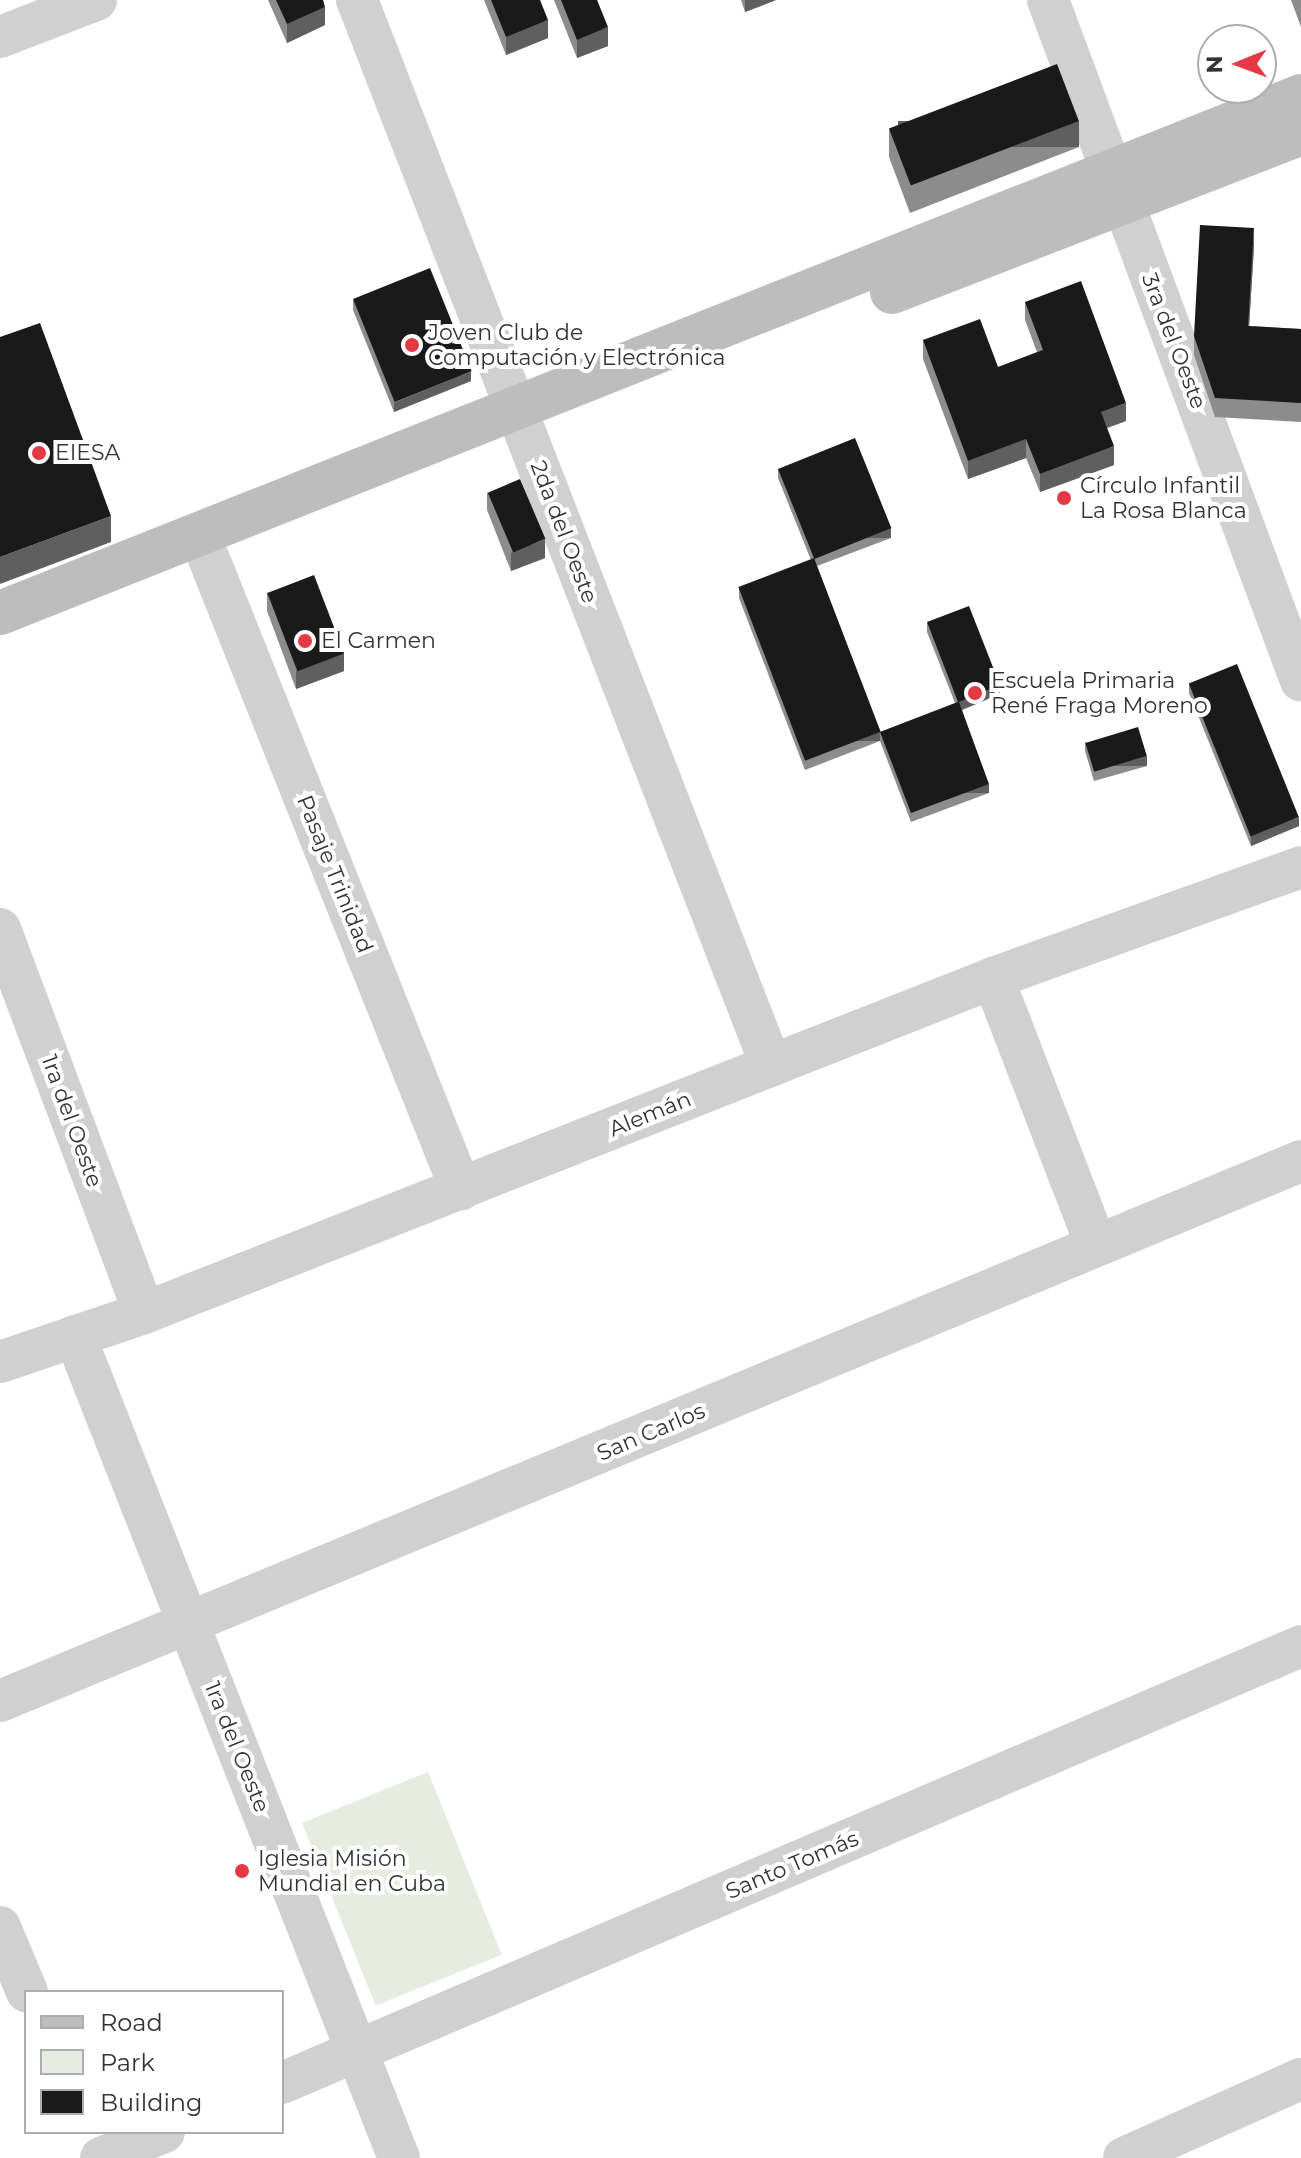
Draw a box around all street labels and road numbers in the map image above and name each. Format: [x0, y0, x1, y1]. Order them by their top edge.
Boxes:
street label: 3ra del Oeste [1136, 269, 1212, 413]
street label: 2da del Oeste [525, 457, 603, 607]
street label: Pasaje Trinidad [291, 791, 379, 957]
street label: 1ra del Oeste [36, 1051, 108, 1191]
street label: Alemán [605, 1086, 695, 1142]
street label: San Carlos [593, 1397, 709, 1467]
street label: 1ra del Oeste [199, 1678, 275, 1816]
street label: Santo Tomás [722, 1825, 862, 1905]

